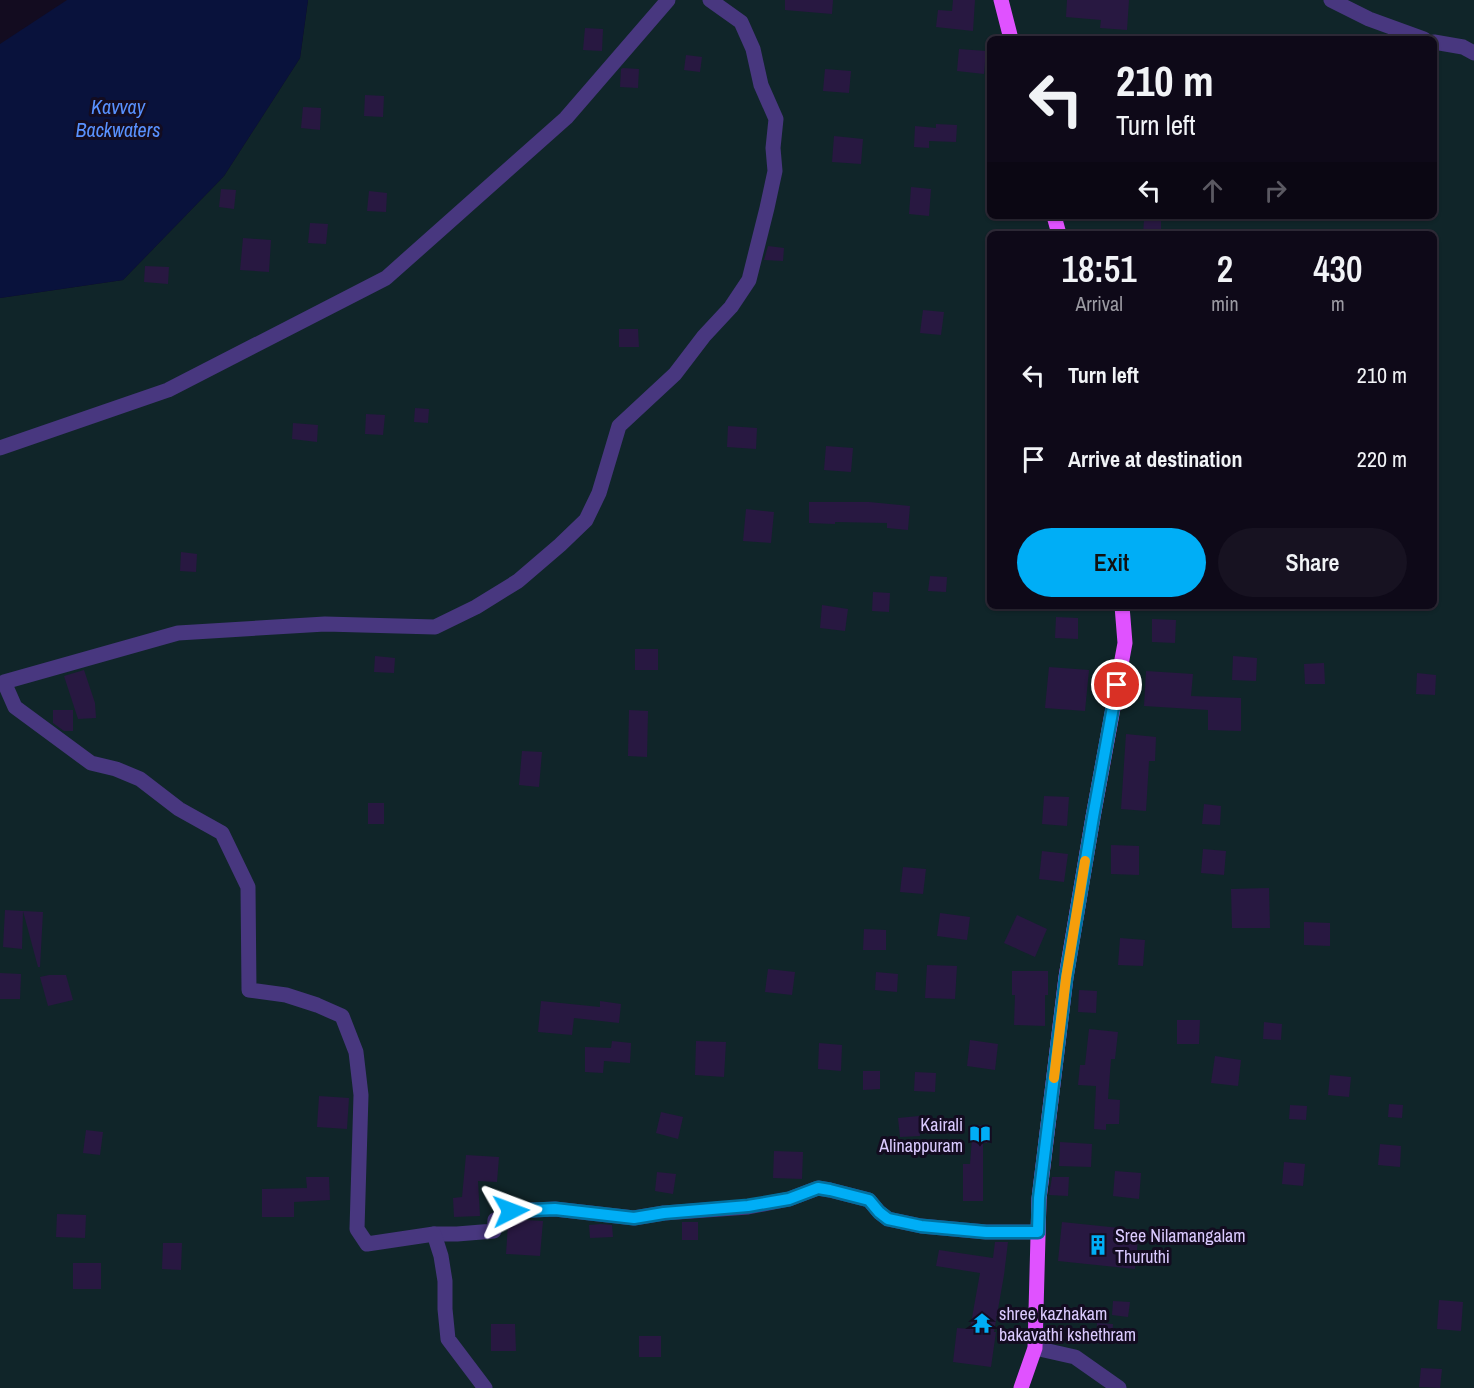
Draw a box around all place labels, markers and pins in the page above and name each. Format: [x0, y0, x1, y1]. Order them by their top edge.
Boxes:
pin [1091, 659, 1142, 710]
place label: Kairali Alinappuram [878, 1112, 963, 1158]
library icon: Kairali Alinappuram [968, 1122, 992, 1146]
place label: Sree Nilamangalam Thuruthi [1115, 1223, 1245, 1269]
building icon: Sree Nilamangalam Thuruthi [1086, 1233, 1110, 1257]
place label: shree kazhakam bakavathi kshethram [999, 1301, 1136, 1347]
temple icon: shree kazhakam bakavathi kshethram [970, 1311, 994, 1335]

